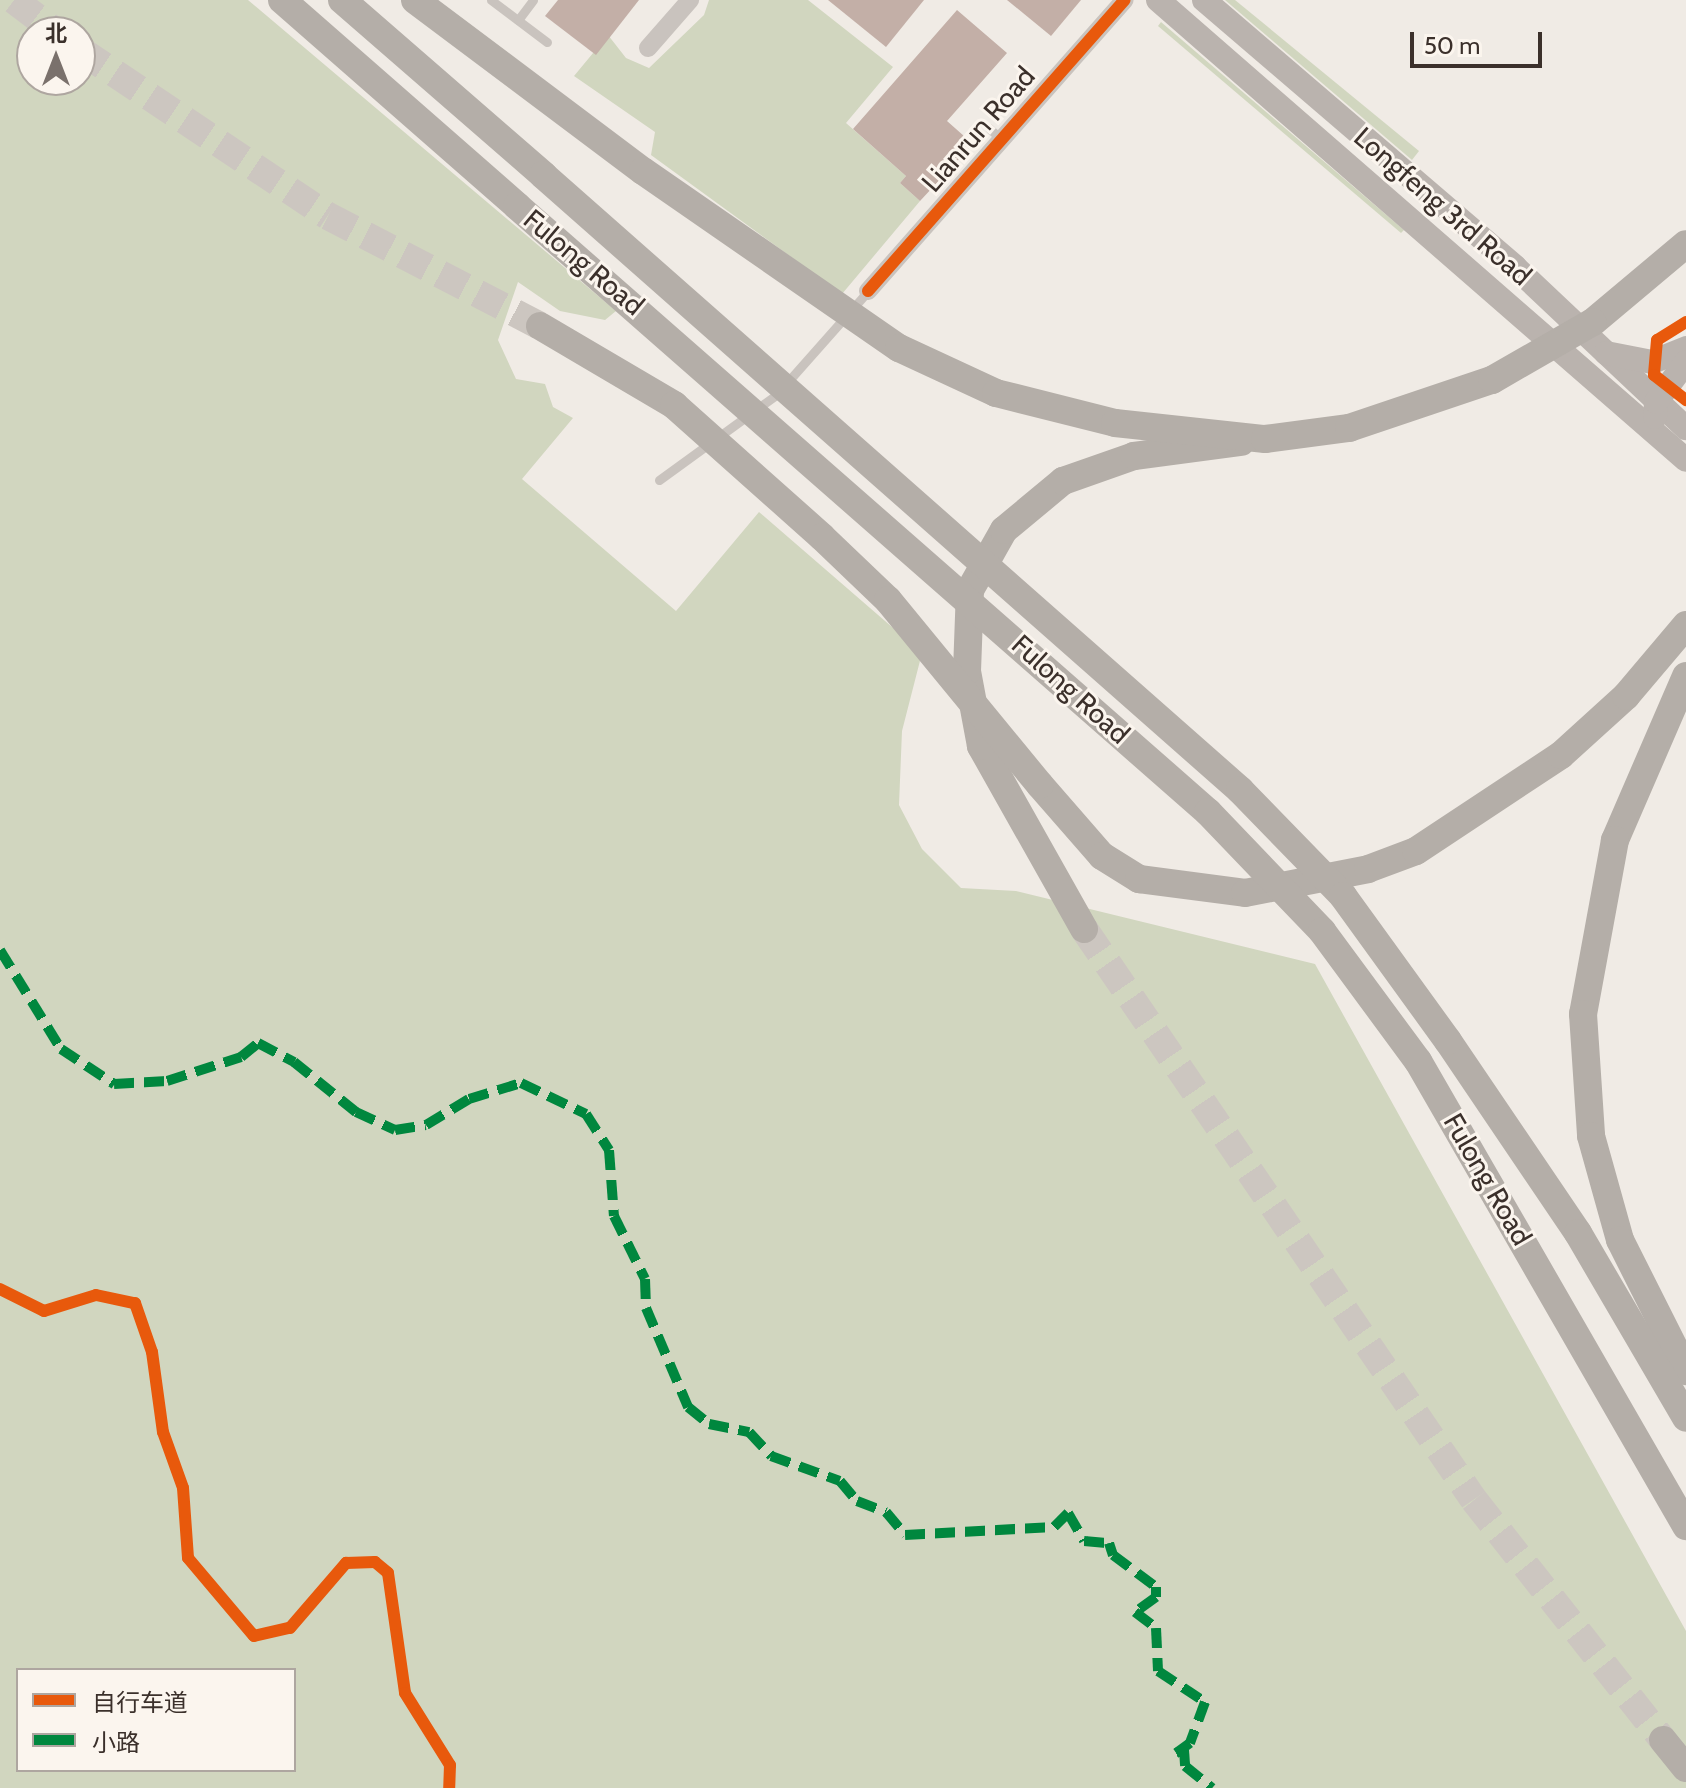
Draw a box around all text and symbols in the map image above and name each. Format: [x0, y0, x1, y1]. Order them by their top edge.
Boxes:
north arrow [16, 16, 96, 96]
scale bar [1414, 16, 1546, 66]
text: 北 [45, 20, 67, 47]
text: 50 m [1424, 31, 1480, 60]
street label: Lianrun Road [914, 59, 1042, 199]
street label: Longfeng 3rd Road [1347, 120, 1539, 292]
street label: Fulong Road [517, 202, 651, 322]
street label: Fulong Road [1005, 627, 1137, 751]
street label: Fulong Road [1437, 1107, 1539, 1251]
legend [16, 1668, 296, 1772]
text: 自行车道 [92, 1688, 188, 1717]
text: 小路 [92, 1728, 140, 1757]

